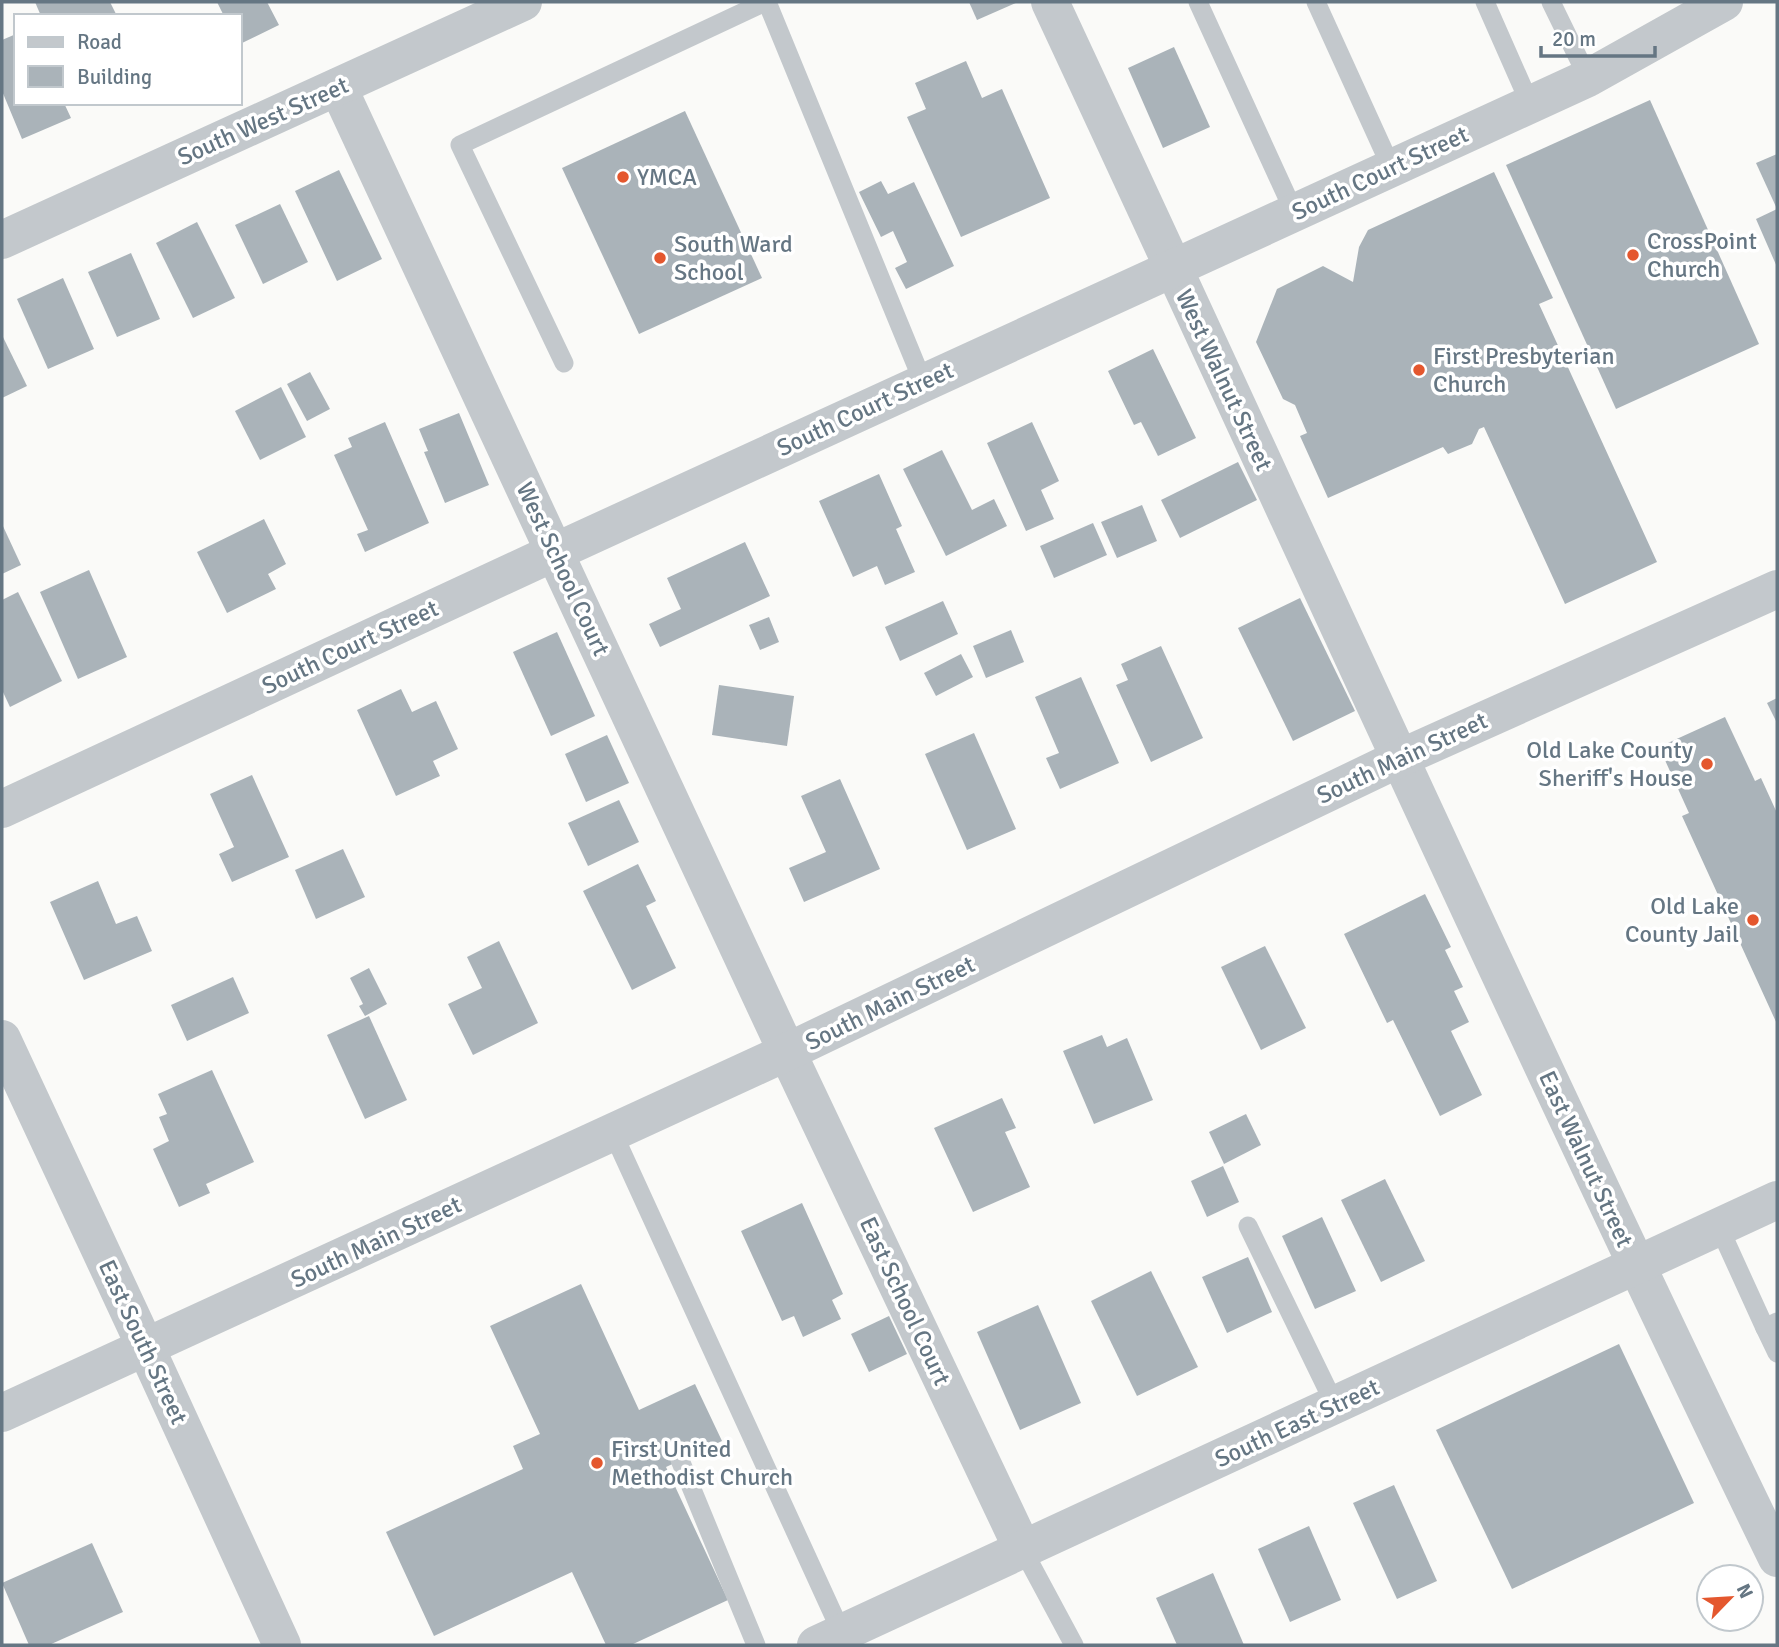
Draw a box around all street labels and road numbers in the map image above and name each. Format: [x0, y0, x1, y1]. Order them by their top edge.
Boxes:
street label: South West Street [173, 70, 353, 172]
street label: South Court Street [1287, 119, 1473, 227]
street label: West Walnut Street [1169, 284, 1279, 476]
street label: South Court Street [772, 355, 958, 463]
street label: West School Court [510, 477, 616, 661]
street label: South Court Street [257, 593, 443, 701]
street label: South Main Street [1312, 705, 1492, 811]
street label: South Main Street [800, 949, 980, 1057]
street label: East Walnut Street [1532, 1066, 1640, 1252]
street label: South Main Street [286, 1189, 466, 1295]
street label: East School Court [853, 1212, 957, 1390]
street label: East South Street [92, 1255, 194, 1429]
street label: South East Street [1210, 1372, 1384, 1474]

